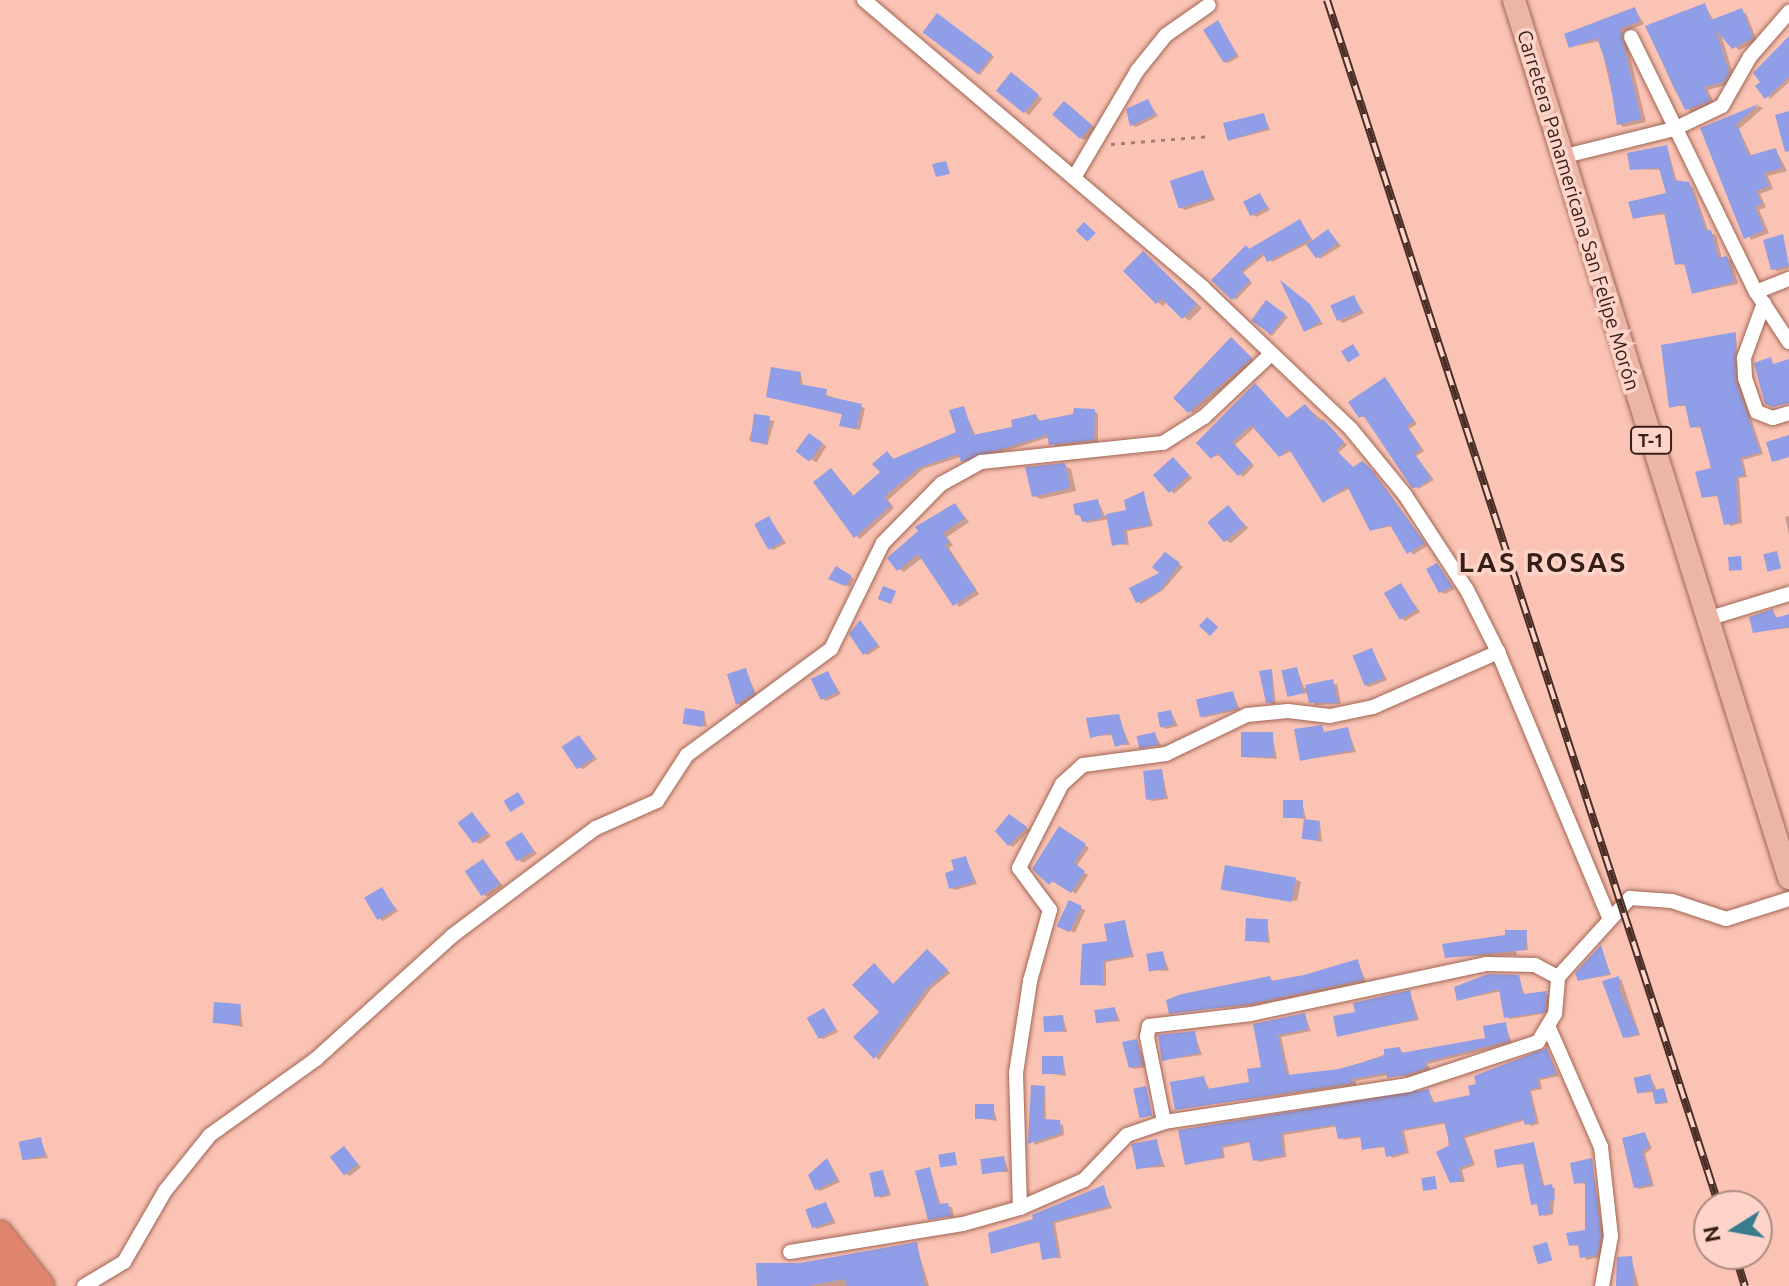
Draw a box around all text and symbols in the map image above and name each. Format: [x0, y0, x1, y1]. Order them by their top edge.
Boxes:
street label: Carretera Panamericana San Felipe Morón [1513, 27, 1645, 393]
road number: T-1 [1629, 426, 1673, 454]
district label: LAS ROSAS [1459, 545, 1627, 579]
north arrow [1693, 1190, 1773, 1270]
text: N [1697, 1224, 1725, 1245]

